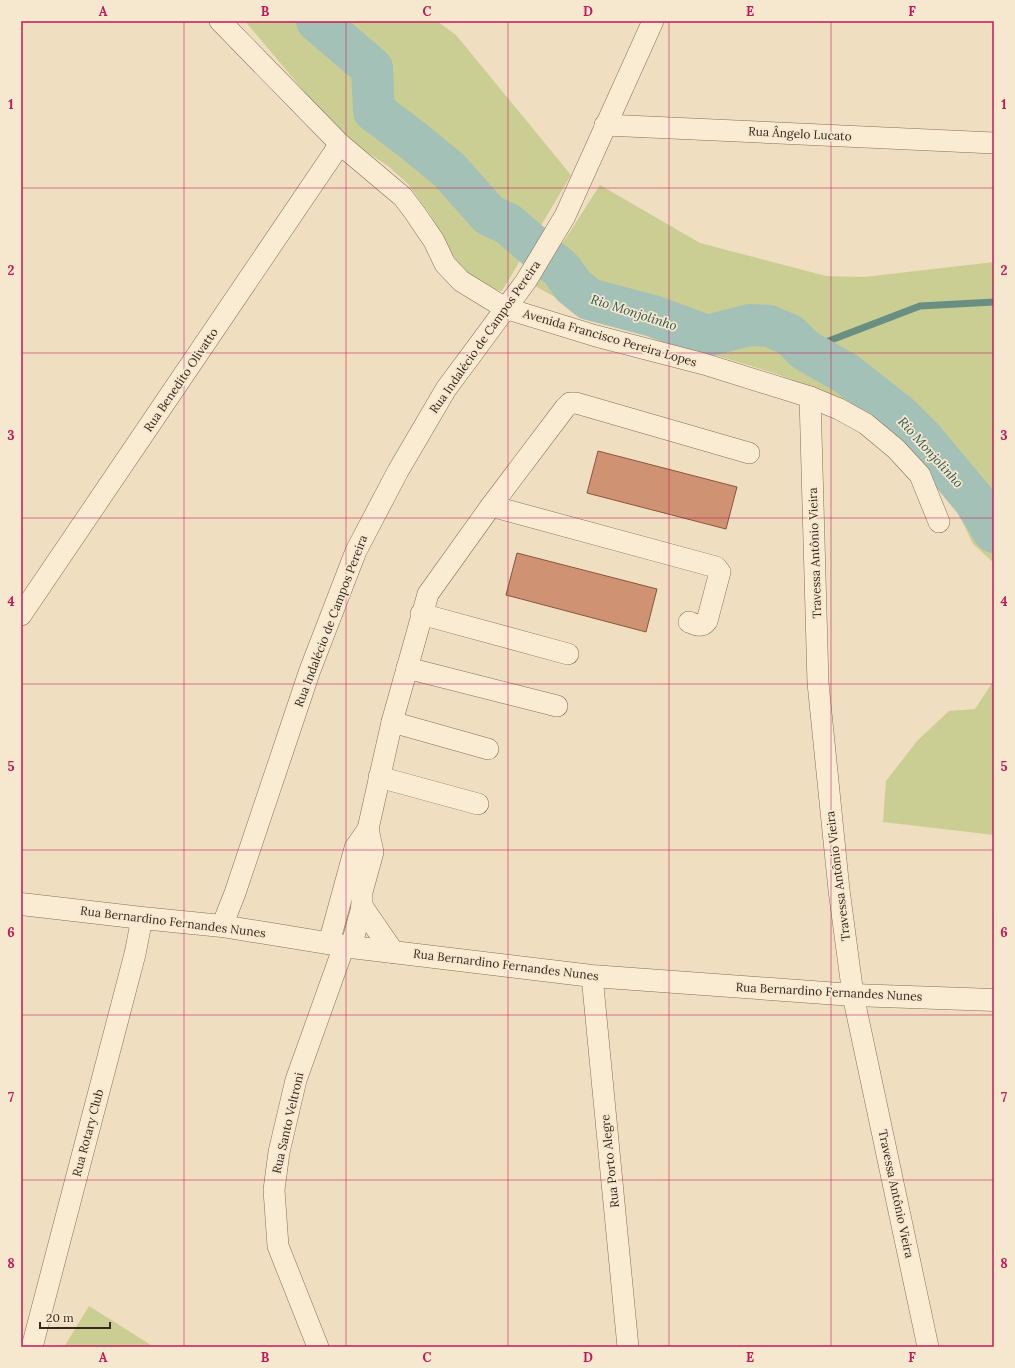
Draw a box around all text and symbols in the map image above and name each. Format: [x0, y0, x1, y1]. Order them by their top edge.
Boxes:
text: A [99, 3, 108, 20]
text: B [261, 3, 270, 20]
text: C [423, 3, 432, 20]
text: D [583, 3, 593, 20]
text: E [746, 3, 754, 20]
text: F [908, 3, 916, 20]
text: 1 [8, 96, 14, 113]
text: 1 [1001, 96, 1007, 113]
street label: Rua Ângelo Lucato [748, 123, 852, 144]
street label: Rua Indalécio de Campos Pereira [426, 257, 543, 416]
text: 2 [8, 262, 15, 279]
text: 2 [1001, 262, 1008, 279]
water label: Rio Monjolinho [589, 291, 679, 334]
street label: Avenida Francisco Pereira Lopes [521, 305, 699, 370]
street label: Rua Benedito Olivatto [140, 325, 221, 434]
water label: Rio Monjolinho [894, 413, 967, 491]
text: 3 [7, 427, 15, 444]
text: 3 [1000, 427, 1008, 444]
street label: Travessa Antônio Vieira [805, 487, 824, 619]
street label: Rua Indalécio de Campos Pereira [291, 533, 370, 709]
text: 4 [7, 593, 15, 610]
text: 4 [1000, 593, 1008, 610]
text: 5 [7, 758, 15, 775]
text: 5 [1000, 758, 1008, 775]
street label: Travessa Antônio Vieira [822, 810, 853, 942]
street label: Rua Bernardino Fernandes Nunes [79, 903, 267, 940]
text: 6 [7, 924, 15, 941]
text: 6 [1000, 924, 1008, 941]
street label: Rua Bernardino Fernandes Nunes [412, 946, 600, 983]
street label: Rua Bernardino Fernandes Nunes [735, 979, 923, 1004]
street label: Rua Santo Veltroni [269, 1071, 306, 1175]
street label: Rua Rotary Club [69, 1087, 106, 1178]
text: 7 [8, 1089, 14, 1106]
text: 7 [1001, 1089, 1007, 1106]
street label: Rua Porto Alegre [597, 1113, 622, 1209]
street label: Travessa Antônio Vieira [876, 1128, 917, 1260]
text: 8 [7, 1255, 15, 1272]
text: 8 [1000, 1255, 1008, 1272]
scale bar [40, 1304, 110, 1330]
text: 20 m [46, 1310, 74, 1325]
text: A [99, 1349, 108, 1366]
text: B [261, 1349, 270, 1366]
text: C [423, 1349, 432, 1366]
text: D [583, 1349, 593, 1366]
text: E [746, 1349, 754, 1366]
text: F [908, 1349, 916, 1366]

